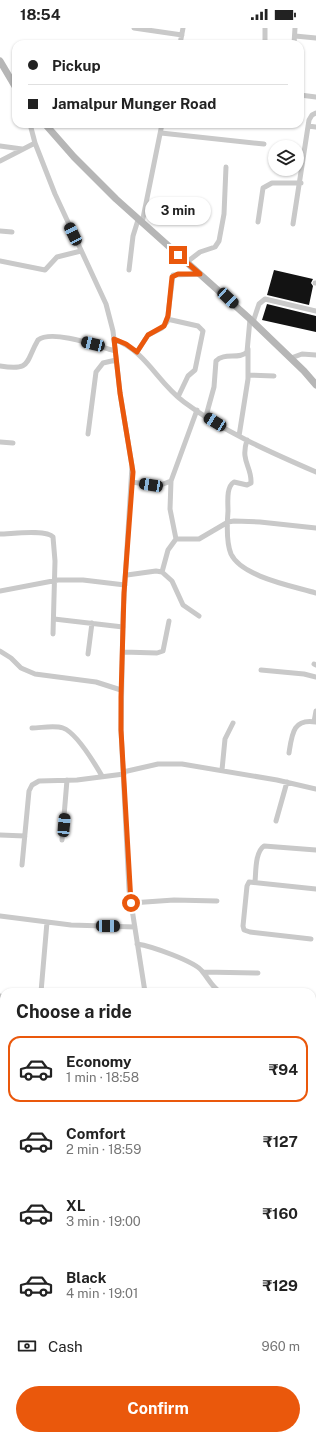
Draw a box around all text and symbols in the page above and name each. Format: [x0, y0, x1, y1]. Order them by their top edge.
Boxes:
text: 18:54 [20, 6, 61, 23]
text: Pickup [52, 57, 101, 74]
text: Jamalpur Munger Road [52, 95, 216, 112]
map controls [268, 140, 304, 176]
button: layers [268, 140, 304, 176]
callout: 3 min [145, 197, 211, 225]
text: 3 min [161, 203, 195, 218]
car [62, 221, 84, 247]
route end [169, 246, 187, 264]
car [215, 285, 241, 311]
car [80, 335, 106, 353]
car [202, 411, 228, 433]
car [138, 477, 164, 493]
car [57, 813, 71, 837]
route start [122, 894, 140, 912]
car [96, 920, 120, 932]
text: Choose a ride [16, 1001, 132, 1022]
icon: car [18, 1051, 54, 1087]
text: Economy [66, 1053, 131, 1070]
text: ₹94 [269, 1061, 298, 1078]
text: 1 min · 18:58 [66, 1070, 139, 1085]
icon: car [18, 1123, 54, 1159]
text: Comfort [66, 1125, 126, 1142]
text: ₹127 [263, 1133, 298, 1150]
text: 2 min · 18:59 [66, 1142, 141, 1157]
icon: car [18, 1195, 54, 1231]
text: XL [66, 1197, 85, 1214]
text: ₹160 [262, 1205, 298, 1222]
text: 3 min · 19:00 [66, 1214, 141, 1229]
icon: car [18, 1267, 54, 1303]
text: Black [66, 1269, 106, 1286]
text: ₹129 [263, 1277, 298, 1294]
text: 4 min · 19:01 [66, 1286, 138, 1301]
icon: cash [16, 1335, 38, 1357]
text: Cash [48, 1338, 83, 1355]
text: 960 m [262, 1339, 300, 1354]
button: Confirm [16, 1386, 300, 1432]

